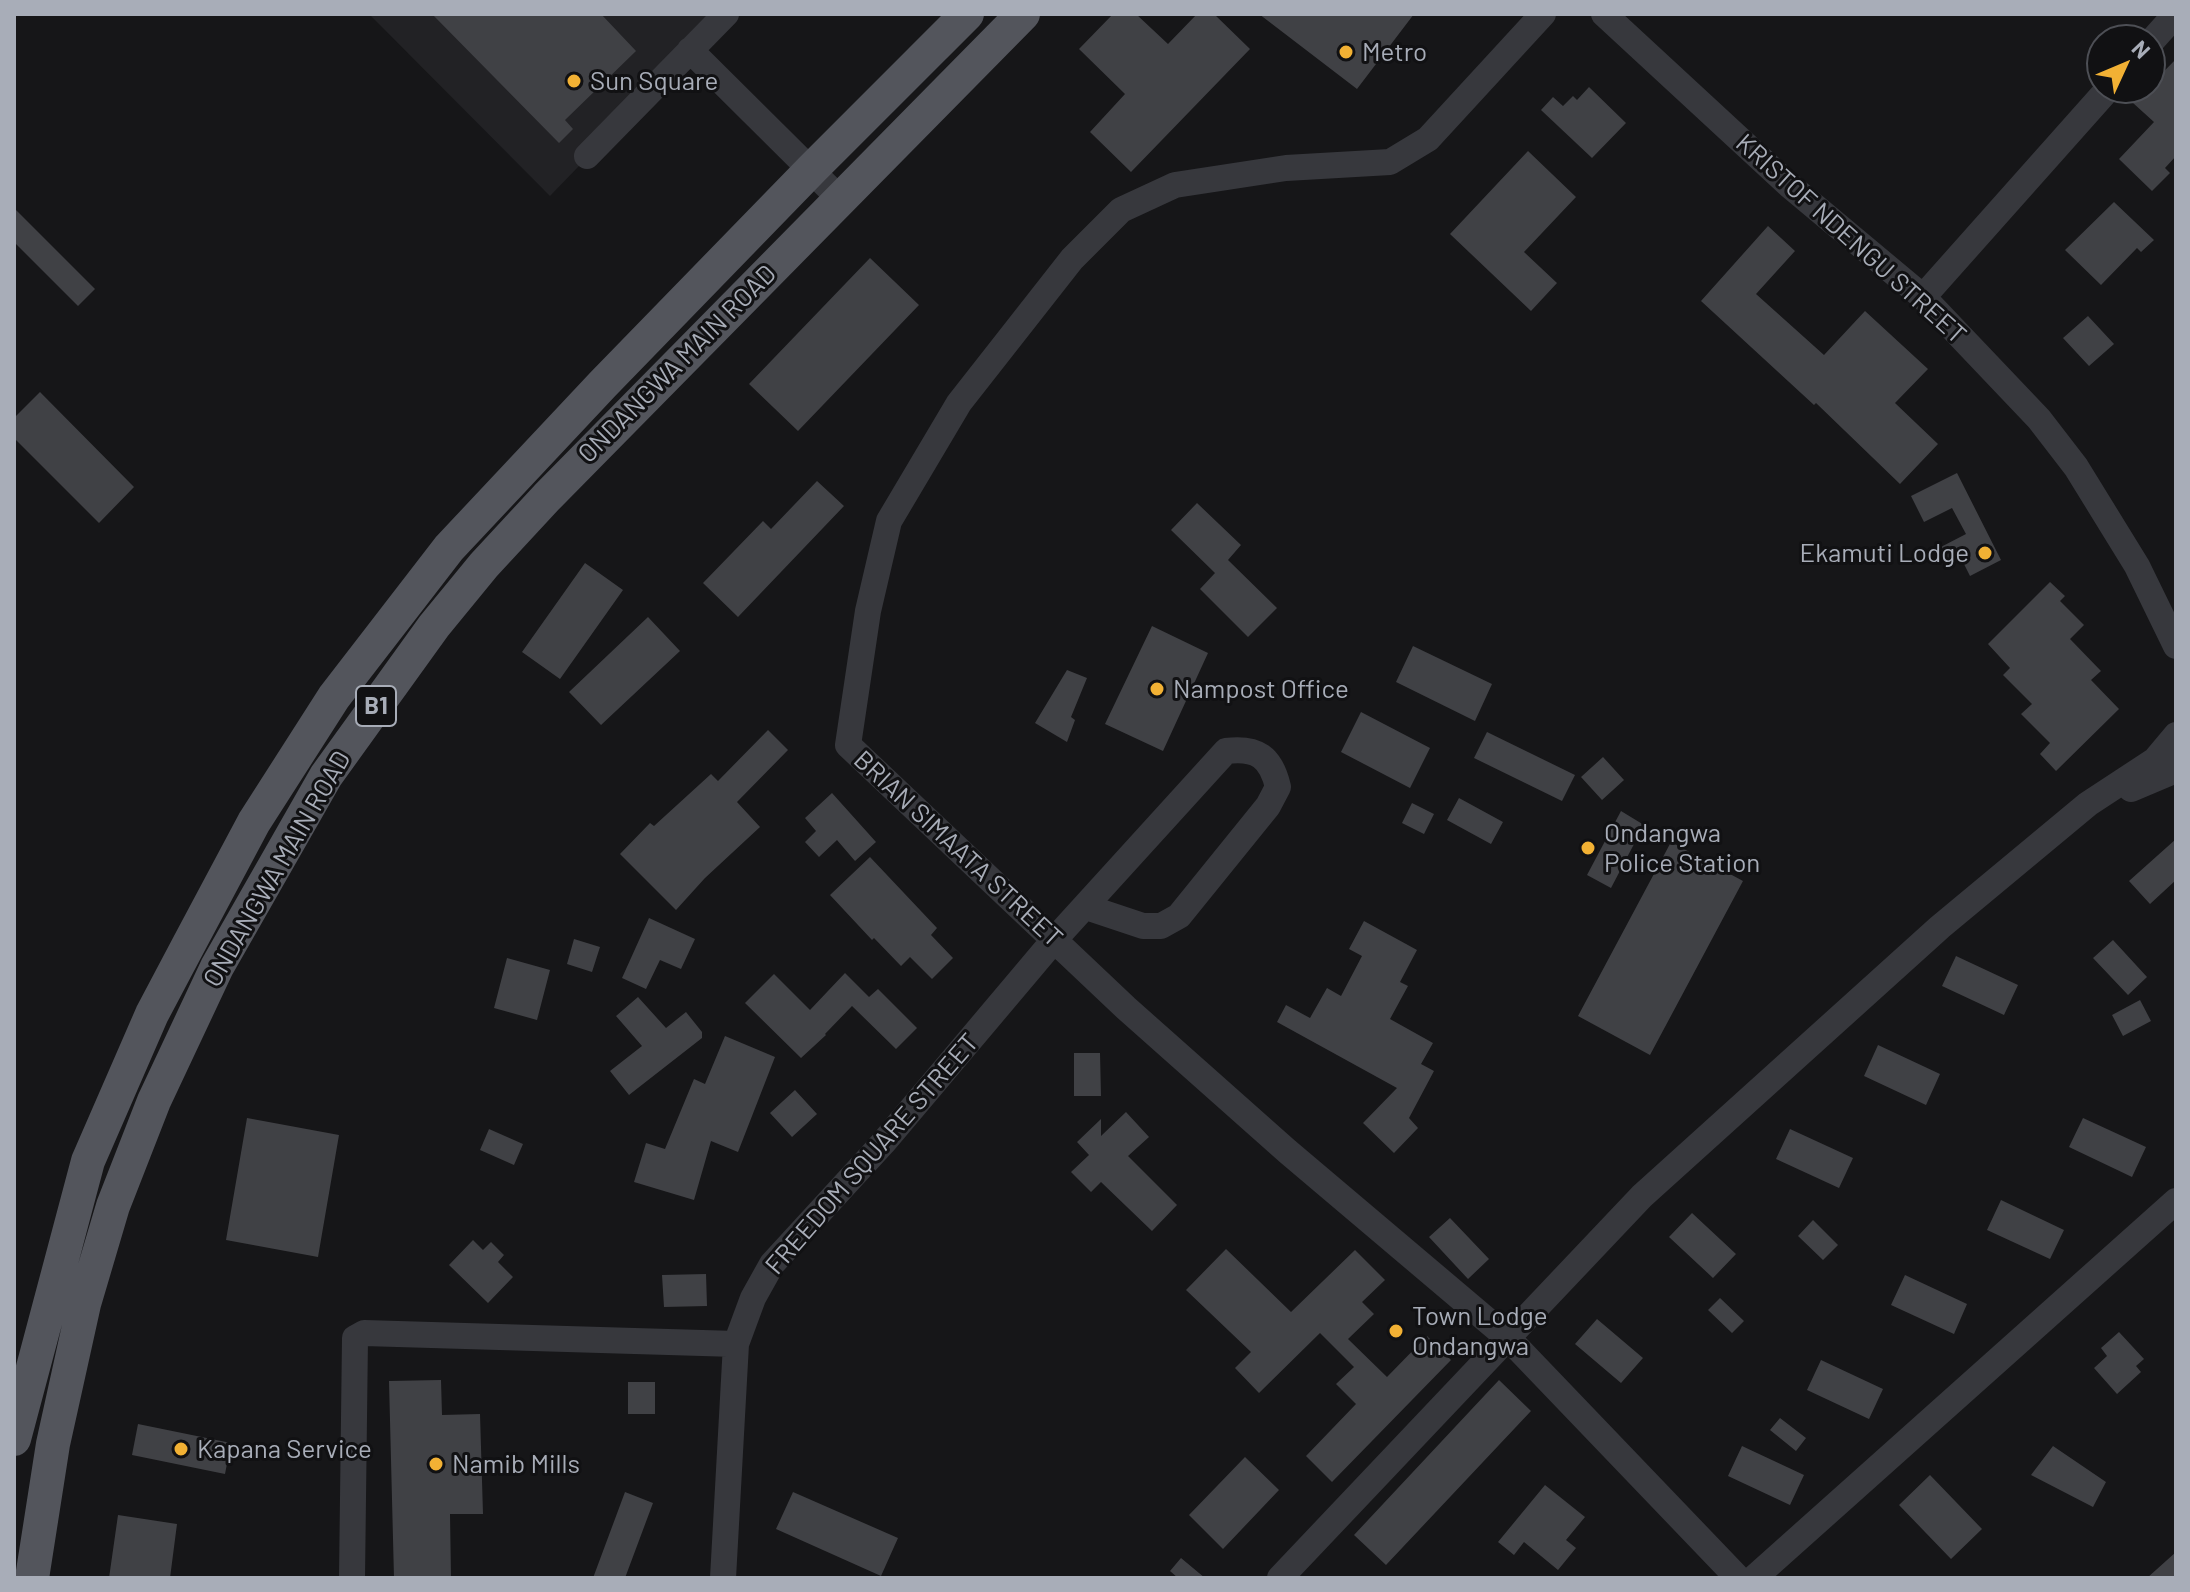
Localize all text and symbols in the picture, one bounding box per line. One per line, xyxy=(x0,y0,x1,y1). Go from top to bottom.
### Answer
north arrow xyxy=(2086,24,2166,104)
text: N xyxy=(2127,34,2156,63)
place label: Metro xyxy=(1362,36,1427,68)
marker: Metro xyxy=(1337,43,1355,61)
place label: Sun Square xyxy=(590,65,718,97)
marker: Sun Square xyxy=(565,72,583,90)
street label: KRISTOF NDENGU STREET xyxy=(1729,127,1973,351)
street label: ONDANGWA MAIN ROAD xyxy=(572,259,782,469)
place label: Ekamuti Lodge xyxy=(1800,537,1969,569)
marker: Ekamuti Lodge xyxy=(1976,544,1994,562)
place label: Nampost Office xyxy=(1173,673,1349,705)
marker: Nampost Office xyxy=(1148,680,1166,698)
road number: B1 xyxy=(356,686,396,726)
street label: BRIAN SIMAATA STREET xyxy=(847,744,1069,954)
street label: ONDANGWA MAIN ROAD xyxy=(197,746,357,992)
place label: Ondangwa Police Station xyxy=(1604,817,1760,878)
marker: Ondangwa Police Station xyxy=(1579,839,1597,857)
street label: FREEDOM SQUARE STREET xyxy=(759,1027,985,1281)
place label: Town Lodge Ondangwa xyxy=(1412,1300,1547,1362)
marker: Town Lodge Ondangwa xyxy=(1387,1322,1405,1340)
place label: Kapana Service xyxy=(197,1433,372,1465)
marker: Kapana Service xyxy=(172,1440,190,1458)
place label: Namib Mills xyxy=(452,1448,580,1480)
marker: Namib Mills xyxy=(427,1455,445,1473)

